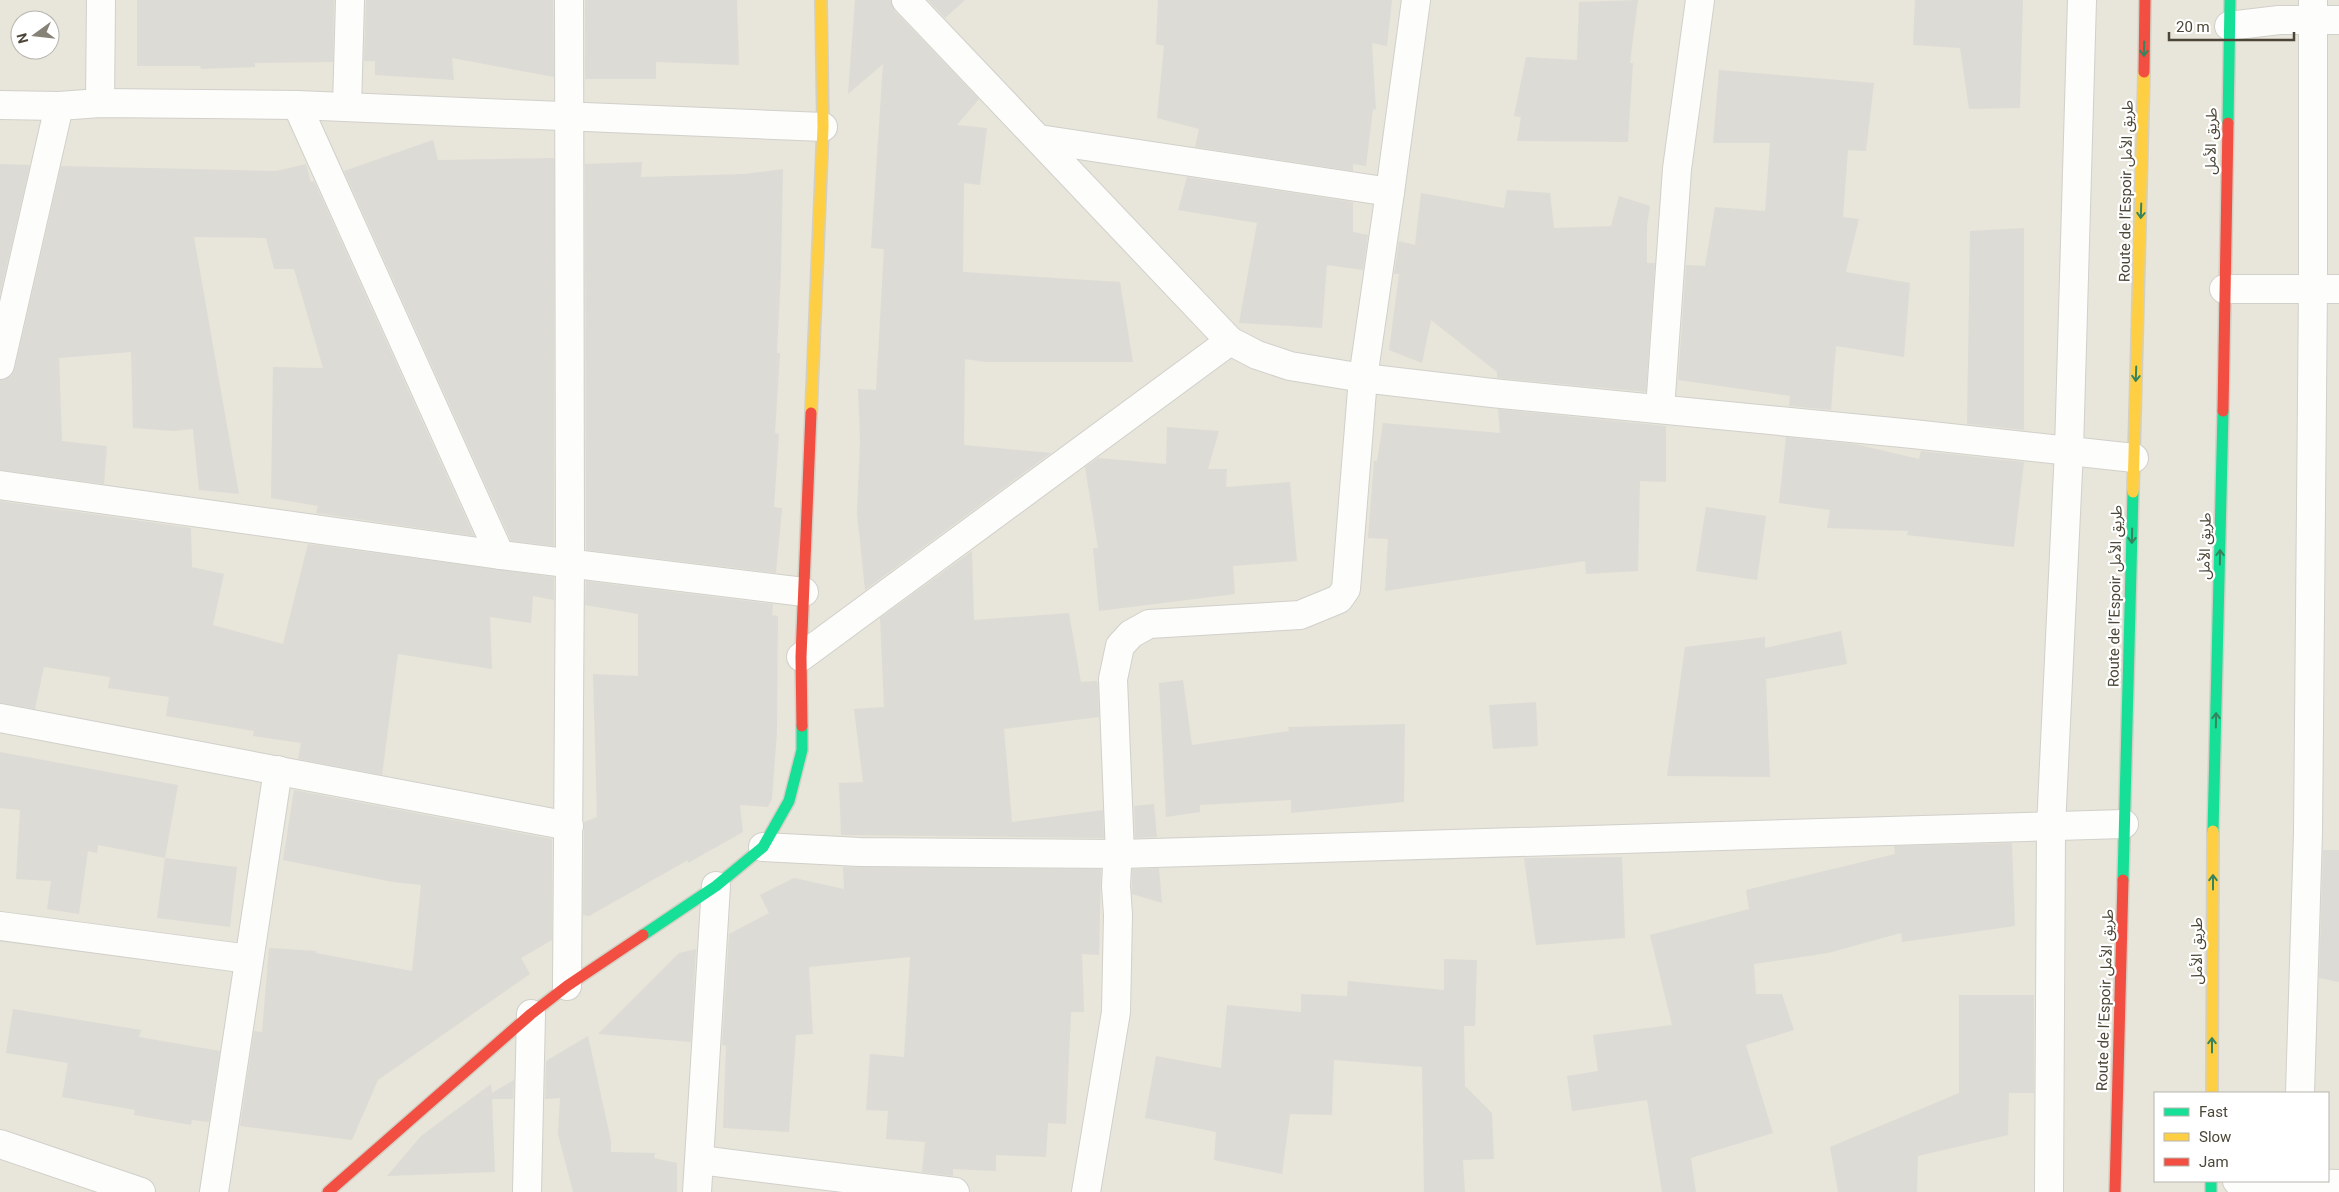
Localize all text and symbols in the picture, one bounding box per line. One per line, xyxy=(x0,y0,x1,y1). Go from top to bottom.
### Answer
north arrow xyxy=(10,10,60,60)
scale bar xyxy=(2169,10,2294,42)
text: 20 m xyxy=(2176,18,2210,36)
text: N xyxy=(13,32,31,45)
one-way arrow xyxy=(2139,40,2149,56)
street label: Route de l’Espoir طريق الأمل xyxy=(2115,100,2138,282)
street label: طريق الأمل xyxy=(2201,107,2222,175)
one-way arrow xyxy=(2136,202,2146,219)
one-way arrow xyxy=(2131,365,2141,381)
street label: Route de l’Espoir طريق الأمل xyxy=(2104,505,2127,687)
street label: طريق الأمل xyxy=(2195,512,2216,580)
one-way arrow xyxy=(2127,528,2137,544)
one-way arrow xyxy=(2215,549,2225,566)
one-way arrow xyxy=(2211,712,2221,728)
one-way arrow xyxy=(2208,874,2218,890)
street label: Route de l’Espoir طريق الأمل xyxy=(2093,909,2118,1091)
street label: طريق الأمل xyxy=(2188,917,2207,985)
one-way arrow xyxy=(2207,1037,2217,1053)
legend xyxy=(2154,1092,2329,1182)
text: Fast xyxy=(2199,1103,2228,1121)
text: Slow xyxy=(2199,1128,2231,1146)
text: Jam xyxy=(2199,1153,2229,1171)

